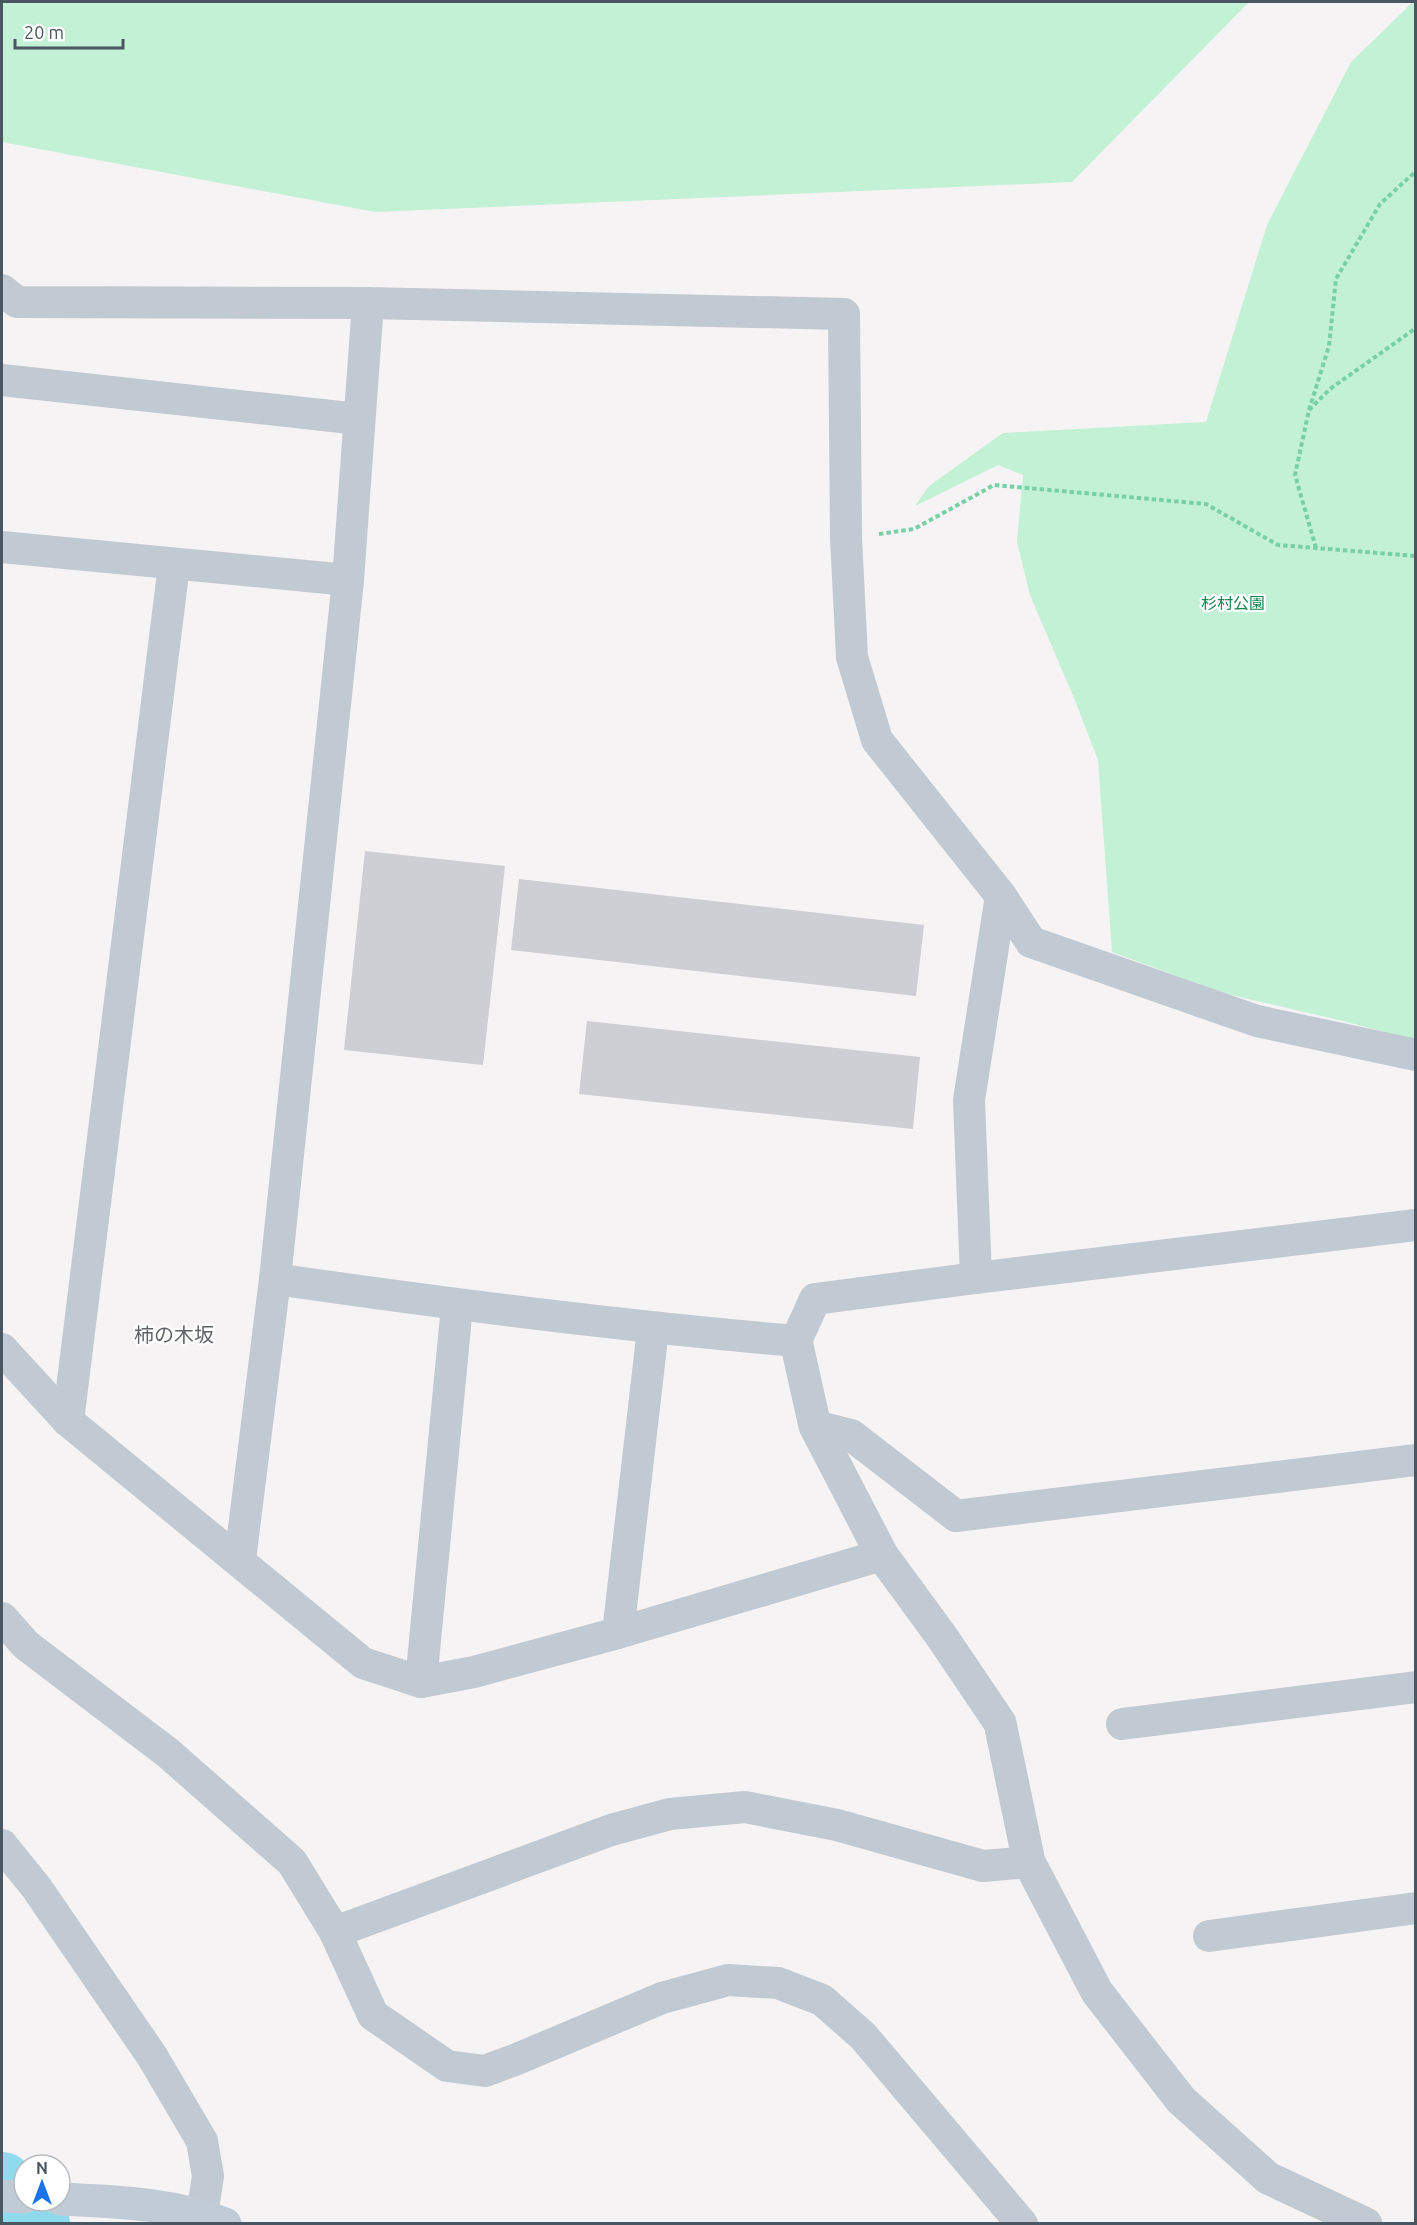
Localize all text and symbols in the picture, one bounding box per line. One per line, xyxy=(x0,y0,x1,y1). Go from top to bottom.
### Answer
scale bar xyxy=(15,12,123,50)
text: 20 m xyxy=(24,22,64,42)
park label: 杉村公園 xyxy=(1201,594,1265,612)
district label: 柿の木坂 xyxy=(134,1323,214,1346)
north arrow xyxy=(12,2153,72,2213)
text: N xyxy=(36,2159,48,2177)

